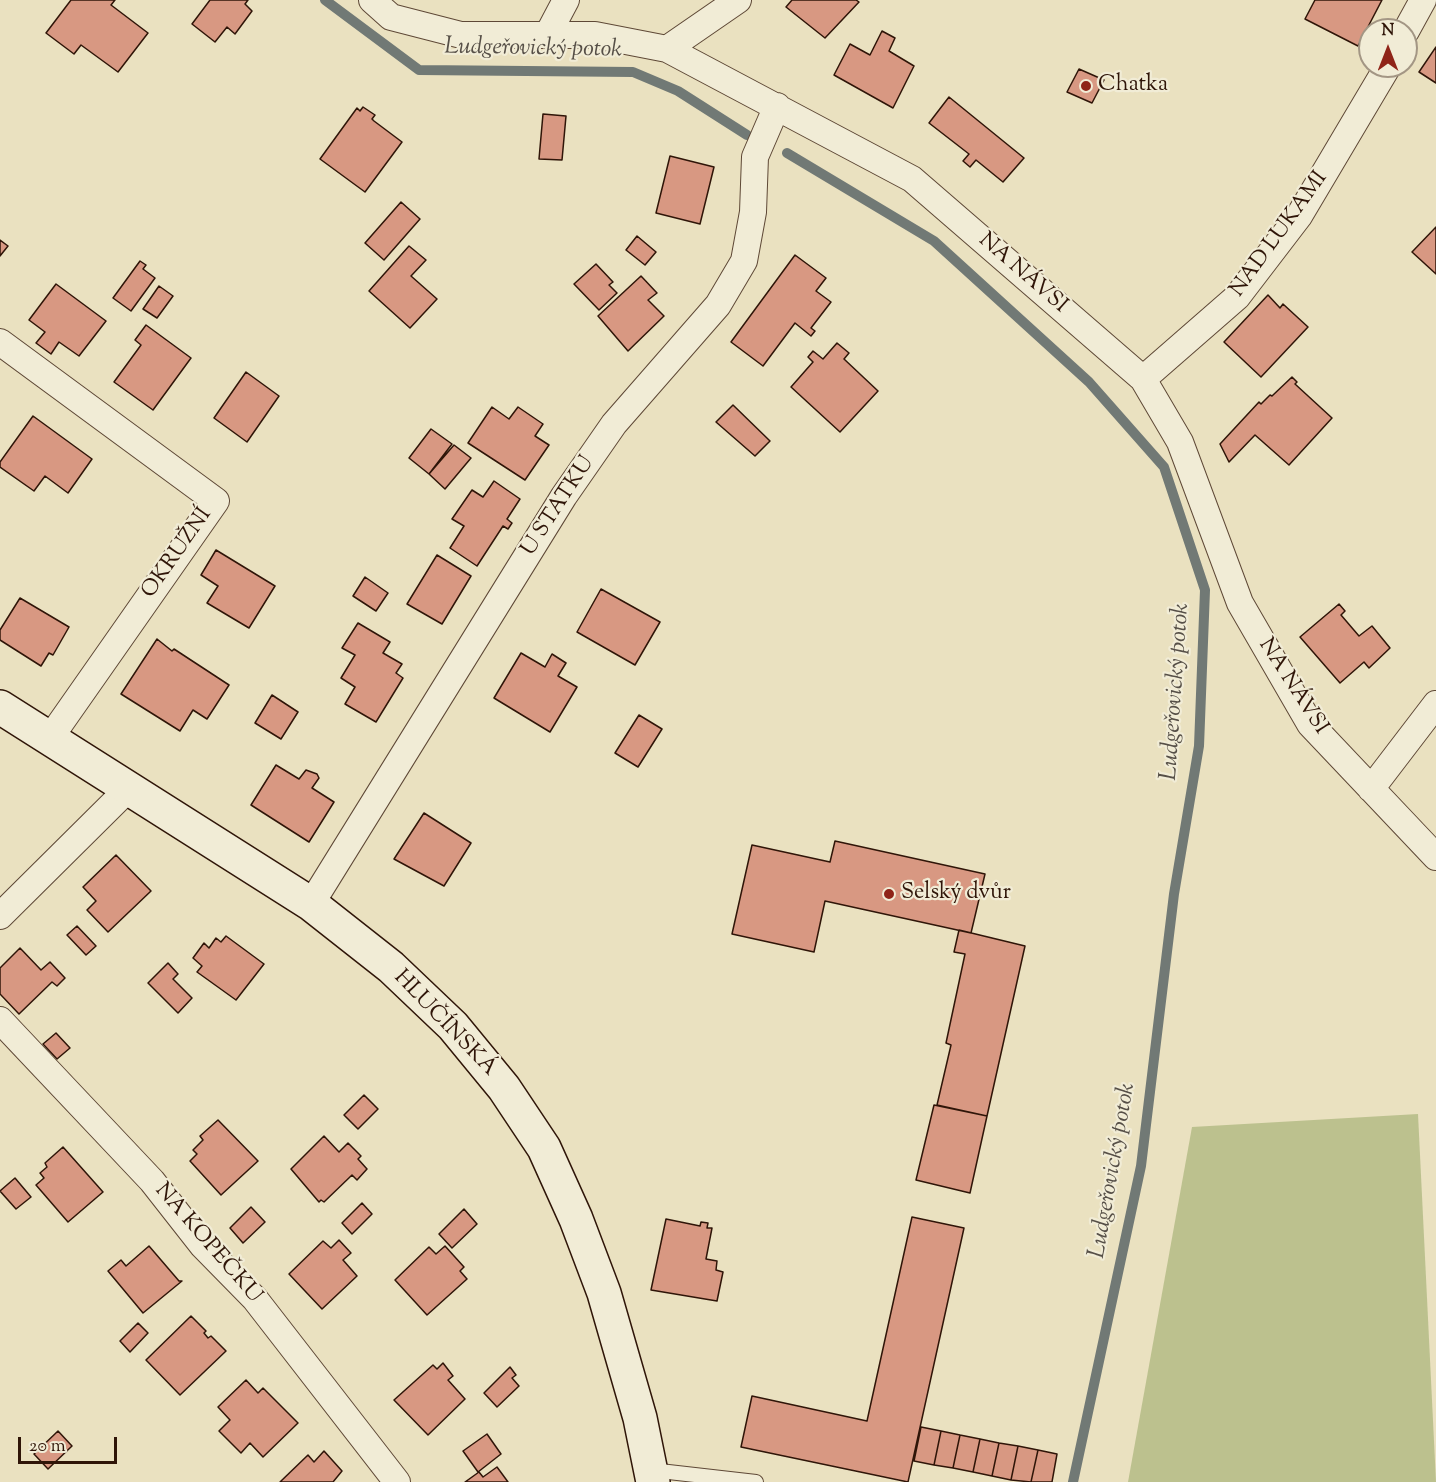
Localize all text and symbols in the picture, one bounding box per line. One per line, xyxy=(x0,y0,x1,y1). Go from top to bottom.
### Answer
north arrow xyxy=(1358,18,1418,78)
text: N xyxy=(1382,20,1394,43)
water label: Ludgeřovický potok xyxy=(444,34,622,66)
place label: Chatka xyxy=(1098,73,1168,99)
marker: Chatka xyxy=(1079,79,1093,93)
street label: NAD LUKAMI xyxy=(1226,167,1334,303)
street label: NA NÁVSI xyxy=(972,228,1072,320)
street label: U STATKU xyxy=(517,452,601,562)
street label: OKRUŽNÍ xyxy=(137,504,219,604)
water label: Ludgeřovický potok xyxy=(1156,602,1198,782)
street label: NA NÁVSI xyxy=(1251,634,1333,740)
place label: Selský dvůr xyxy=(901,881,1011,907)
marker: Selský dvůr xyxy=(882,887,896,901)
street label: HLUČÍNSKÁ xyxy=(387,965,501,1083)
water label: Ludgeřovický potok xyxy=(1084,1081,1144,1261)
street label: NA KOPEČKU xyxy=(148,1179,266,1309)
scale bar xyxy=(21,1425,120,1463)
text: 20 m xyxy=(29,1434,66,1460)

